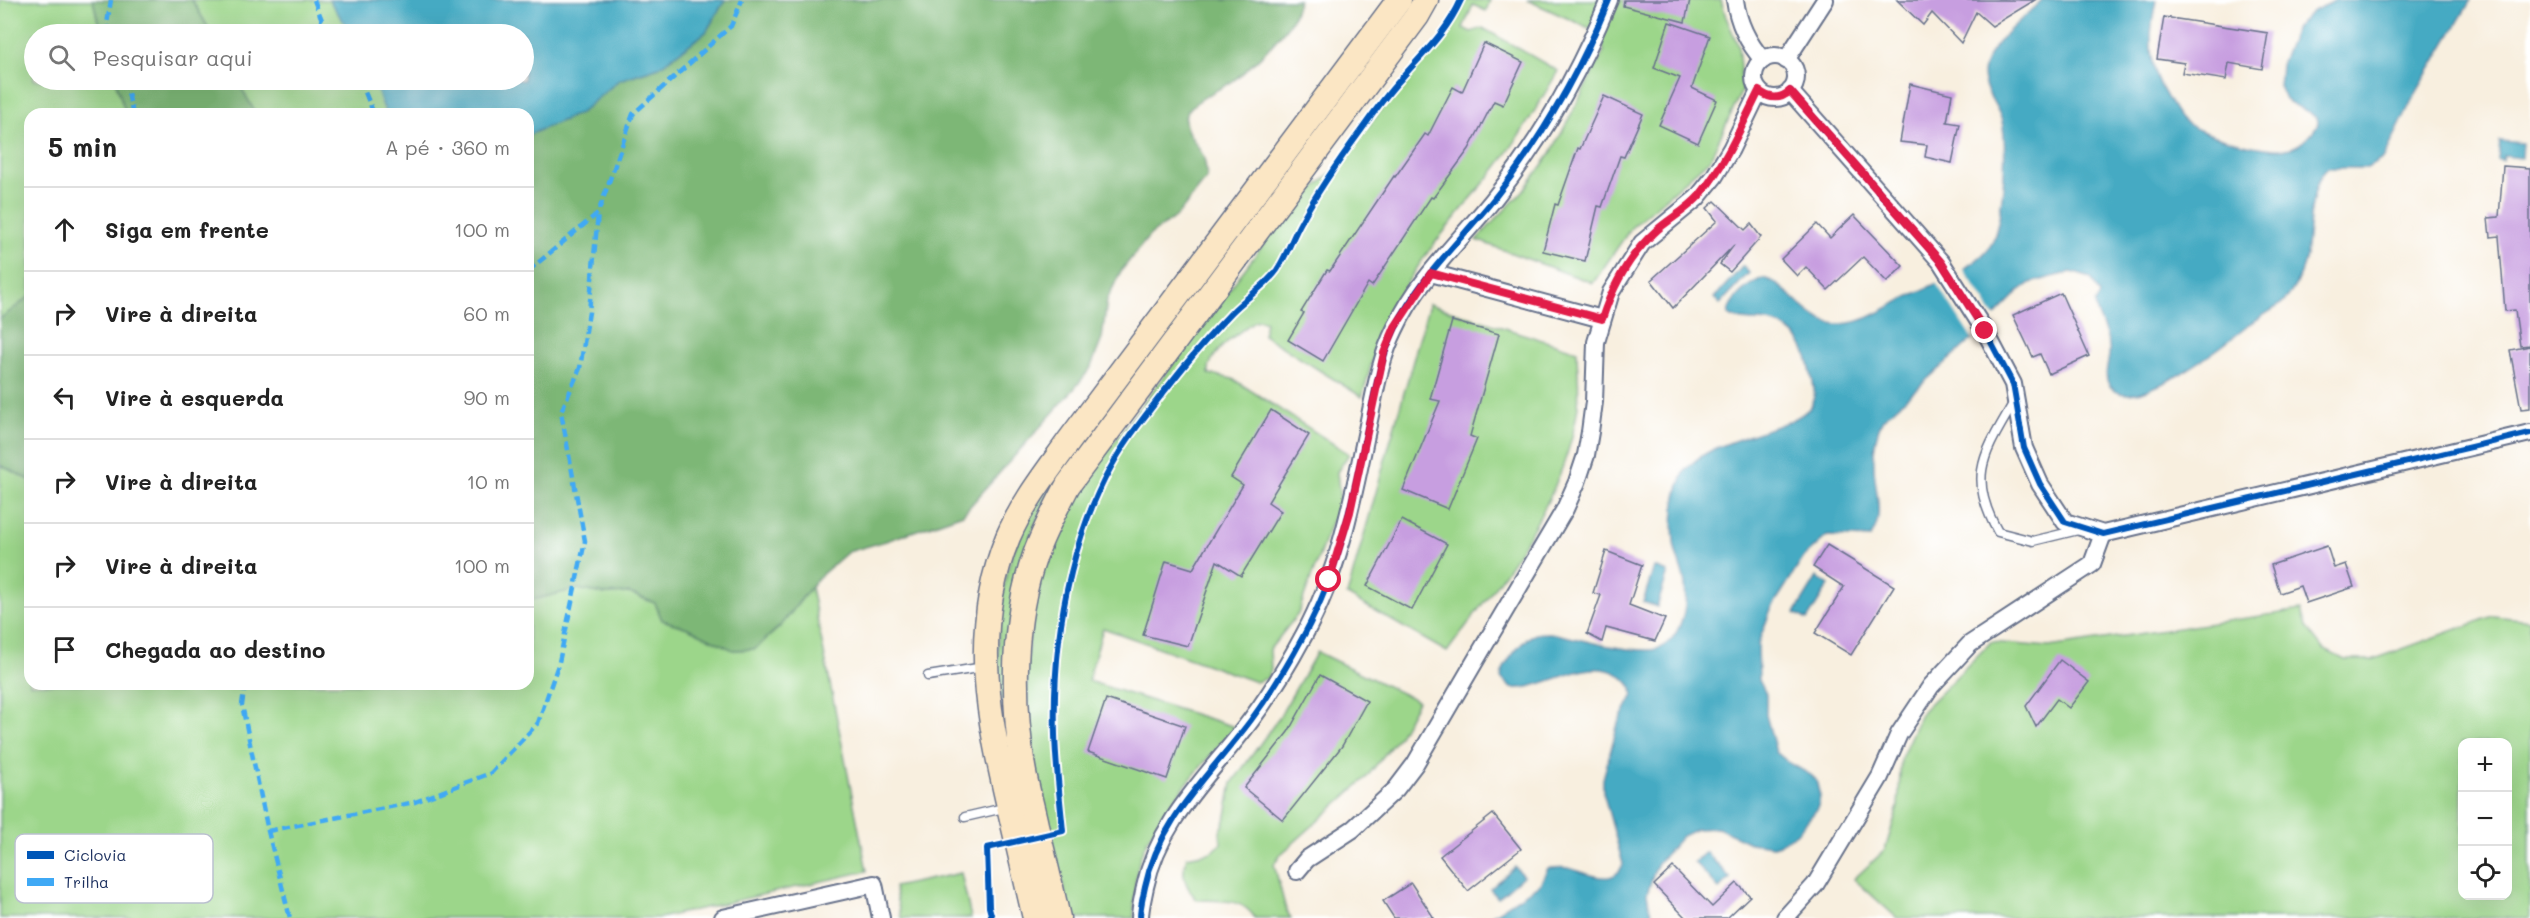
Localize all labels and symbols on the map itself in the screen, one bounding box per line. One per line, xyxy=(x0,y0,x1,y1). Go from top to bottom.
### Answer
route end xyxy=(1971,317,1997,343)
route start xyxy=(1315,566,1341,592)
legend xyxy=(15,834,213,903)
text: Ciclovia xyxy=(64,844,127,865)
text: Trilha xyxy=(64,871,109,892)

